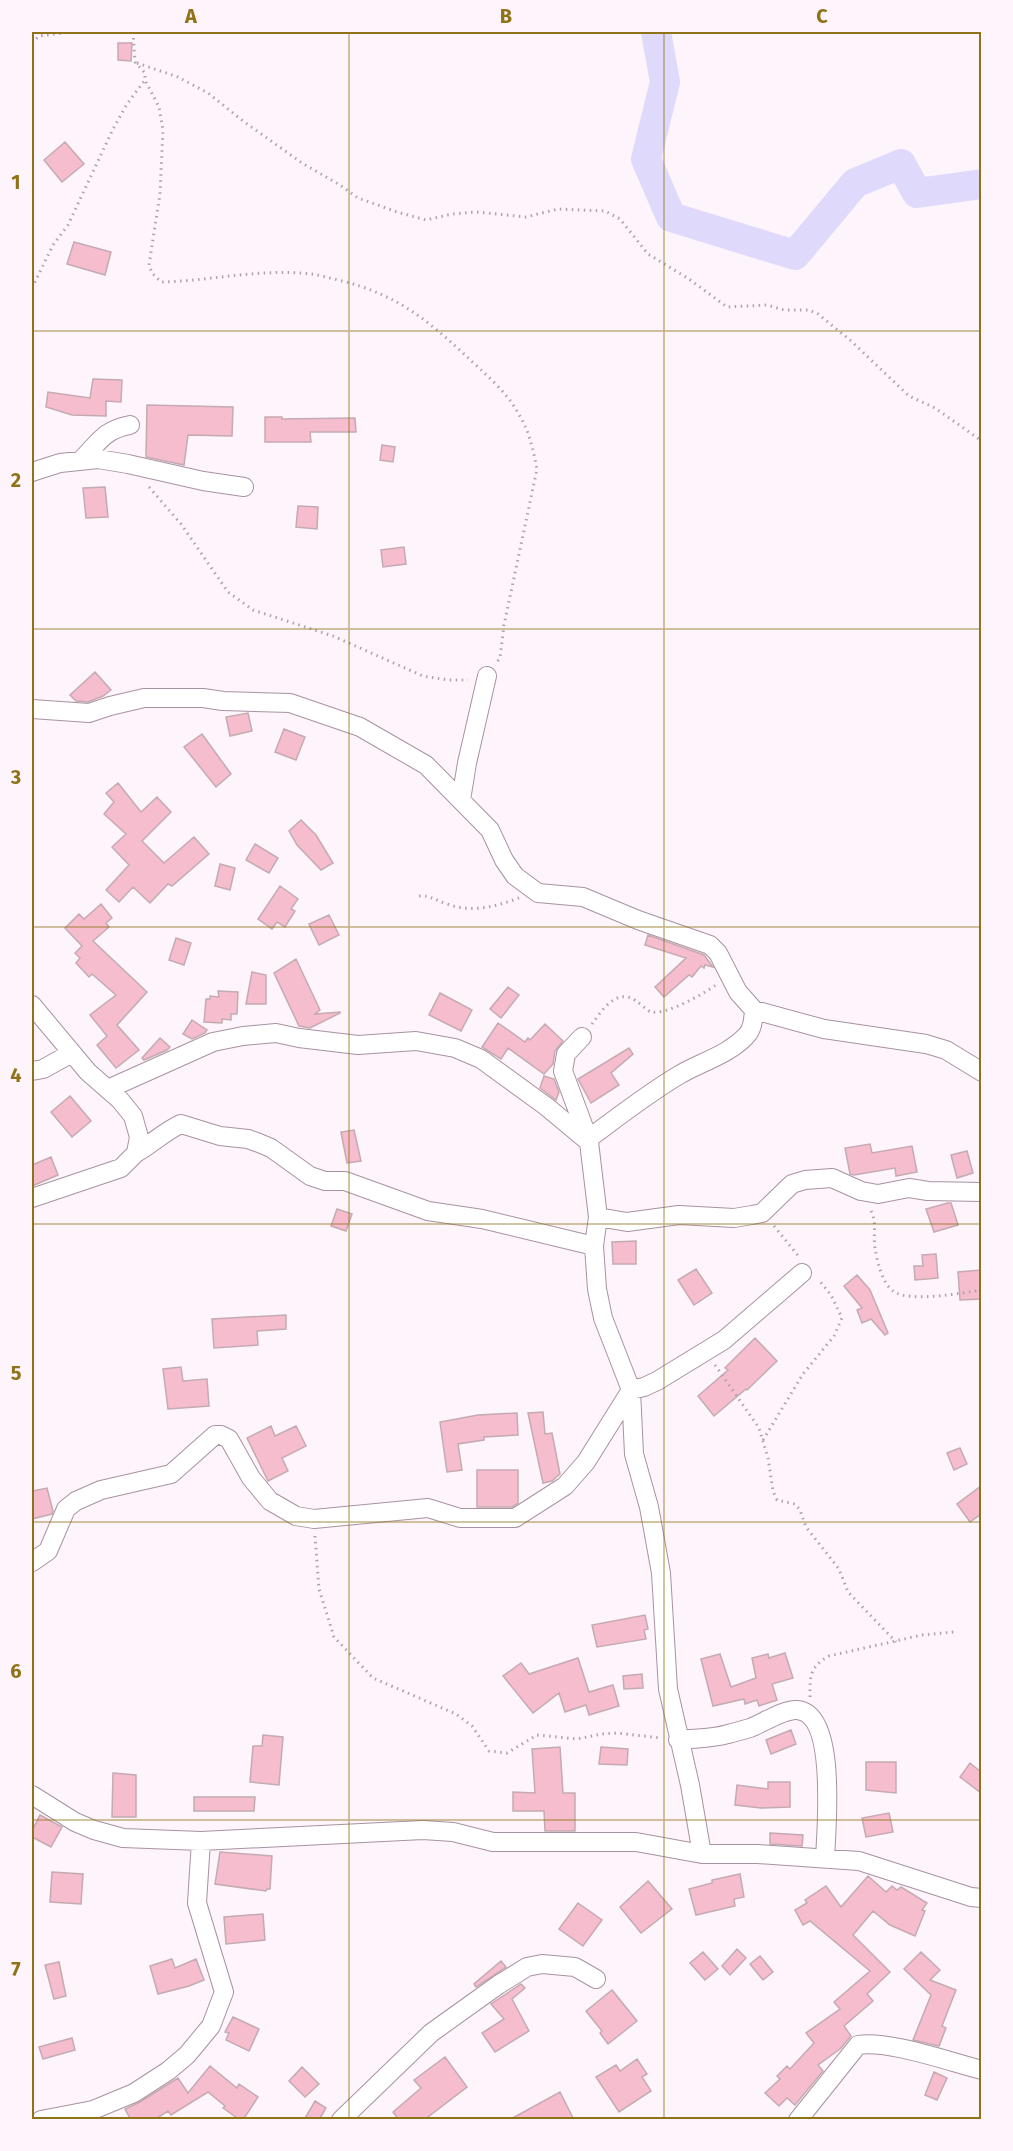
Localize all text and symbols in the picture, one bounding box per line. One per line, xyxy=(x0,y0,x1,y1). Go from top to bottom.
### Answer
text: A xyxy=(184,4,198,28)
text: B xyxy=(500,4,512,28)
text: C xyxy=(816,4,828,28)
text: 1 xyxy=(11,170,21,194)
text: 2 xyxy=(11,468,21,492)
text: 3 xyxy=(10,765,21,789)
text: 4 xyxy=(10,1063,22,1087)
text: 5 xyxy=(11,1361,22,1385)
text: 6 xyxy=(10,1659,22,1683)
text: 7 xyxy=(11,1957,21,1981)

